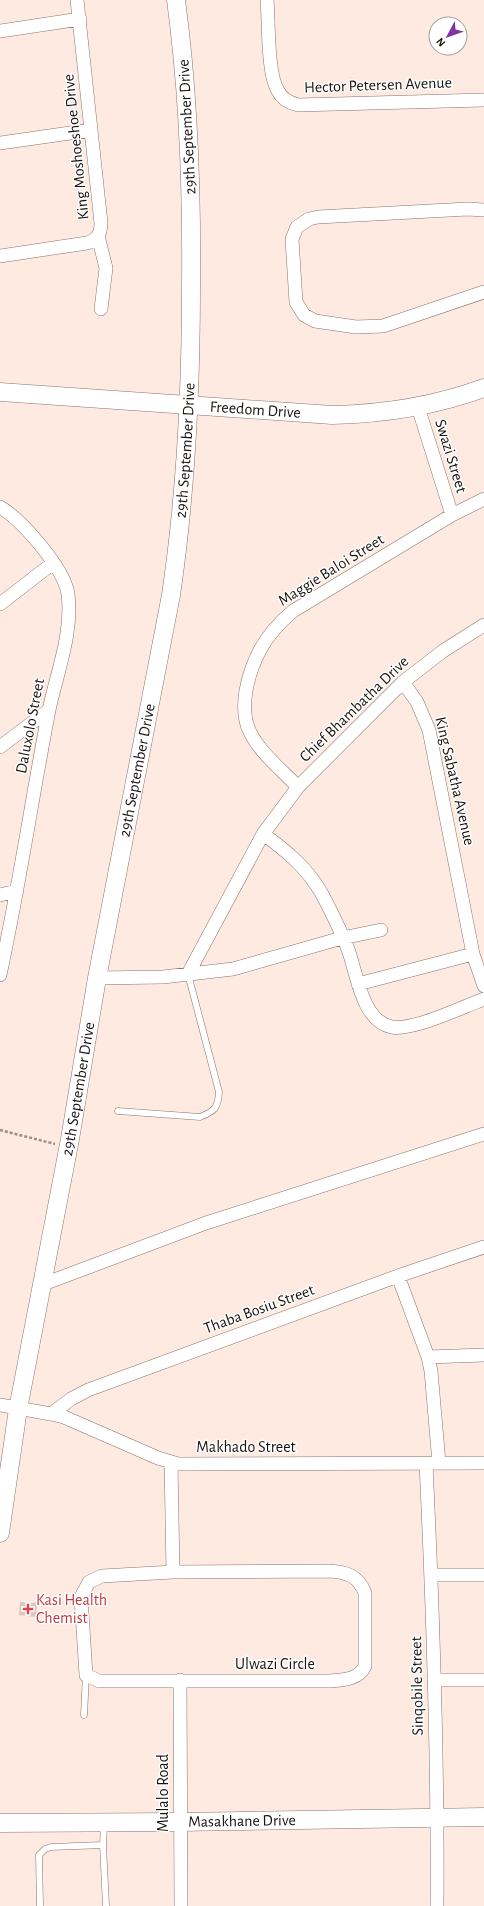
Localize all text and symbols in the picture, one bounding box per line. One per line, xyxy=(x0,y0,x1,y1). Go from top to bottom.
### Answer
north arrow xyxy=(428,16,468,56)
text: N xyxy=(434,36,447,49)
street label: 29th September Drive xyxy=(175,59,199,195)
street label: King Moshoeshoe Drive xyxy=(60,73,92,221)
street label: Hector Petersen Avenue xyxy=(304,74,452,96)
street label: 29th September Drive xyxy=(173,382,197,519)
street label: Freedom Drive xyxy=(209,399,301,421)
street label: Swazi Street xyxy=(432,417,470,495)
street label: Maggie Baloi Street xyxy=(275,531,387,609)
street label: Chief Bhambatha Drive xyxy=(296,653,412,765)
street label: Daluxolo Street xyxy=(13,677,47,775)
street label: 29th September Drive xyxy=(116,702,158,838)
street label: King Sabatha Avenue xyxy=(432,715,478,847)
street label: 29th September Drive xyxy=(59,1021,97,1157)
street label: Thaba Bosiu Street xyxy=(202,1282,316,1336)
street label: Makhado Street xyxy=(196,1439,296,1455)
place label: Kasi Health Chemist xyxy=(36,1592,107,1626)
marker: Kasi Health Chemist xyxy=(23,1604,33,1614)
street label: Sinqobile Street xyxy=(408,1636,426,1736)
street label: Ulwazi Circle xyxy=(235,1656,315,1672)
street label: Mulalo Road xyxy=(155,1754,171,1832)
street label: Masakhane Drive xyxy=(188,1812,296,1830)

